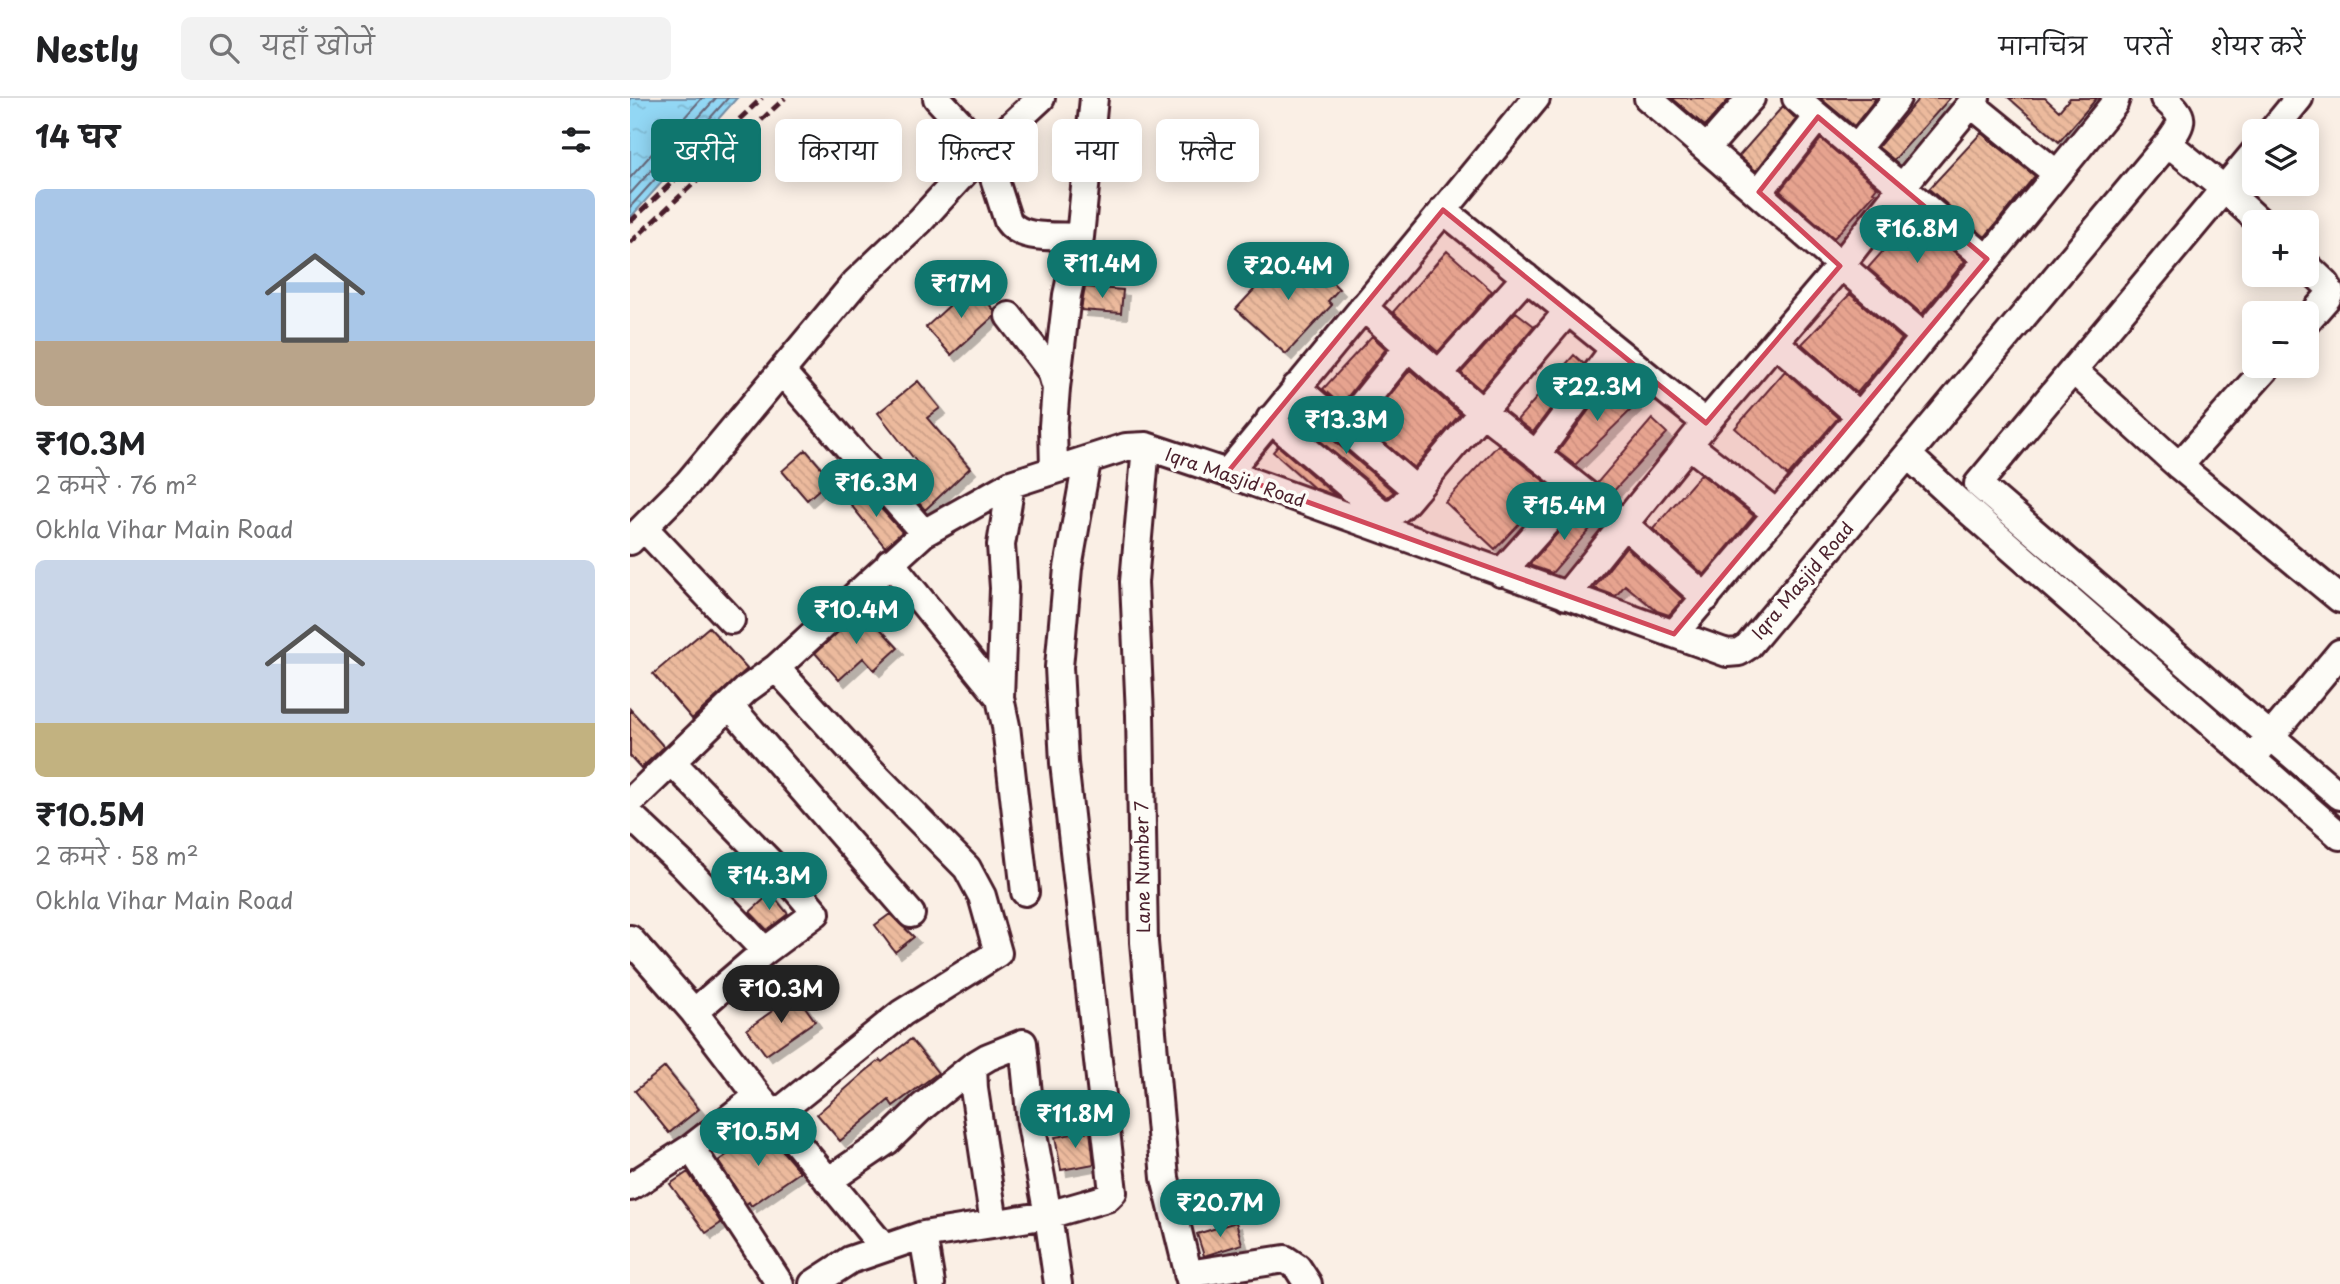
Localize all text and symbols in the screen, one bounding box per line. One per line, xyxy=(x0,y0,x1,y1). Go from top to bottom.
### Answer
search box xyxy=(181,17,671,80)
text: Nestly xyxy=(35,23,139,73)
text: यहाँ खोजें xyxy=(261,25,375,64)
text: मानचित्र xyxy=(1999,27,2087,63)
text: परतें xyxy=(2125,27,2172,63)
text: शेयर करें xyxy=(2210,27,2305,63)
icon: search xyxy=(205,29,243,67)
text: 14 घर xyxy=(35,113,120,158)
chip: खरीदें xyxy=(651,119,761,182)
chip: किराया xyxy=(775,119,902,182)
chip: फ़िल्टर xyxy=(916,119,1038,182)
chip: नया xyxy=(1052,119,1142,182)
chip: फ़्लैट xyxy=(1156,119,1259,182)
map controls xyxy=(2242,119,2319,378)
button: layers xyxy=(2242,119,2319,196)
icon: filters xyxy=(557,121,595,159)
pin: ₹16.8M xyxy=(1860,206,1974,265)
text: ₹16.8M xyxy=(1876,210,1958,245)
button: + xyxy=(2242,210,2319,287)
icon: home xyxy=(252,235,378,361)
pin: ₹11.4M xyxy=(1045,240,1159,300)
pin: ₹20.4M xyxy=(1231,242,1345,302)
text: ₹11.4M xyxy=(1063,245,1141,280)
text: ₹20.4M xyxy=(1243,247,1333,282)
pin: ₹17M xyxy=(920,260,1002,320)
text: ₹17M xyxy=(931,265,991,300)
button: − xyxy=(2242,301,2319,378)
pin: ₹22.3M xyxy=(1540,364,1654,423)
text: ₹22.3M xyxy=(1552,368,1642,403)
pin: ₹13.3M xyxy=(1289,396,1403,456)
text: ₹13.3M xyxy=(1304,401,1388,436)
text: ₹10.3M xyxy=(35,420,146,465)
street label: Iqra Masjid Road xyxy=(1162,440,1309,513)
pin: ₹16.3M xyxy=(819,460,933,519)
text: ₹16.3M xyxy=(834,464,918,499)
text: 2 कमरे · 76 m² xyxy=(35,467,198,502)
pin: ₹15.4M xyxy=(1507,482,1621,542)
text: ₹15.4M xyxy=(1522,487,1606,522)
text: Okhla Vihar Main Road xyxy=(35,511,293,546)
street label: Iqra Masjid Road xyxy=(1744,515,1859,645)
pin: ₹10.4M xyxy=(799,587,913,646)
text: ₹10.4M xyxy=(813,591,899,626)
icon: home xyxy=(252,606,378,732)
text: ₹10.5M xyxy=(35,791,145,836)
street label: Lane Number 7 xyxy=(1127,801,1156,933)
text: 2 कमरे · 58 m² xyxy=(35,838,199,873)
pin: ₹14.3M xyxy=(712,852,826,912)
text: ₹14.3M xyxy=(727,857,811,892)
text: Okhla Vihar Main Road xyxy=(35,882,293,917)
pin: ₹10.3M xyxy=(724,965,838,1025)
text: ₹10.3M xyxy=(739,970,823,1005)
pin: ₹11.8M xyxy=(1018,1090,1132,1150)
text: ₹11.8M xyxy=(1036,1095,1114,1130)
pin: ₹10.5M xyxy=(701,1108,815,1168)
text: ₹10.5M xyxy=(716,1113,800,1148)
pin: ₹20.7M xyxy=(1163,1180,1277,1239)
text: ₹20.7M xyxy=(1176,1184,1264,1219)

